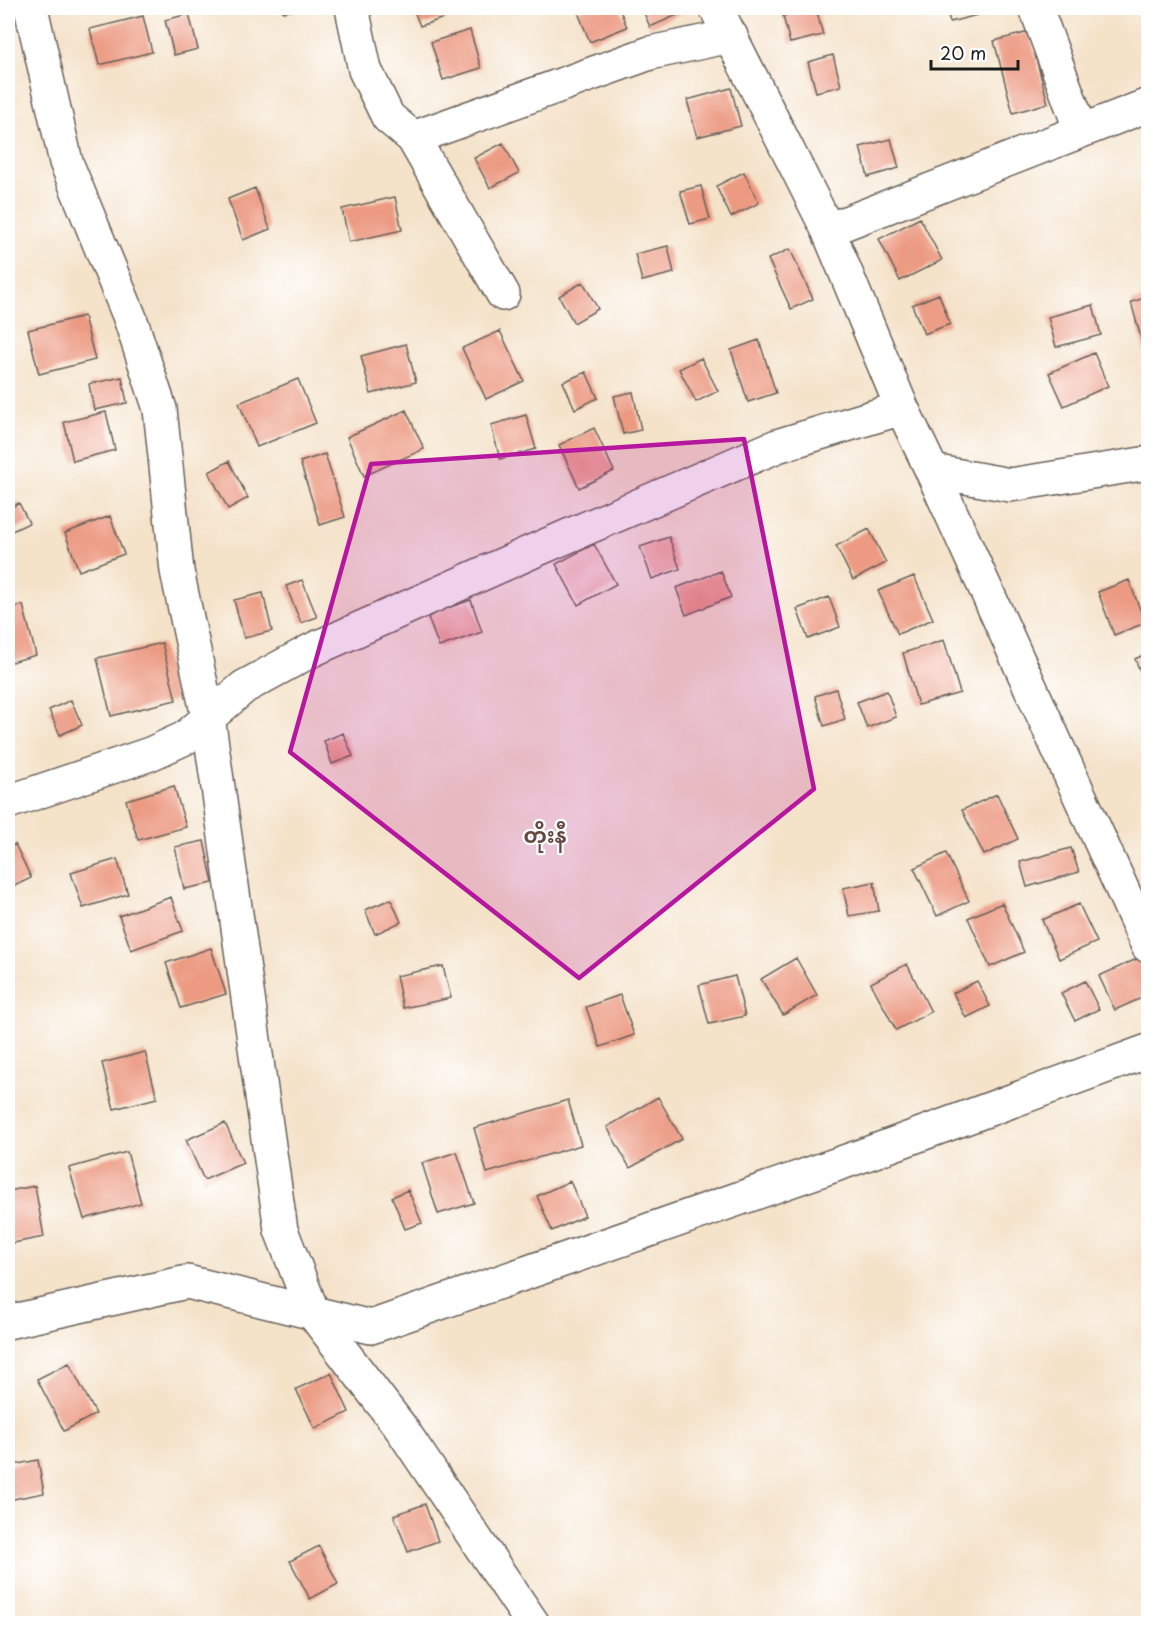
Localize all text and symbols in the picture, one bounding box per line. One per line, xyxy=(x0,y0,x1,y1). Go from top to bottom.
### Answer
scale bar xyxy=(931,33,1018,71)
text: 20 m xyxy=(940,39,986,66)
district label: တိုးနီ xyxy=(523,818,567,853)

